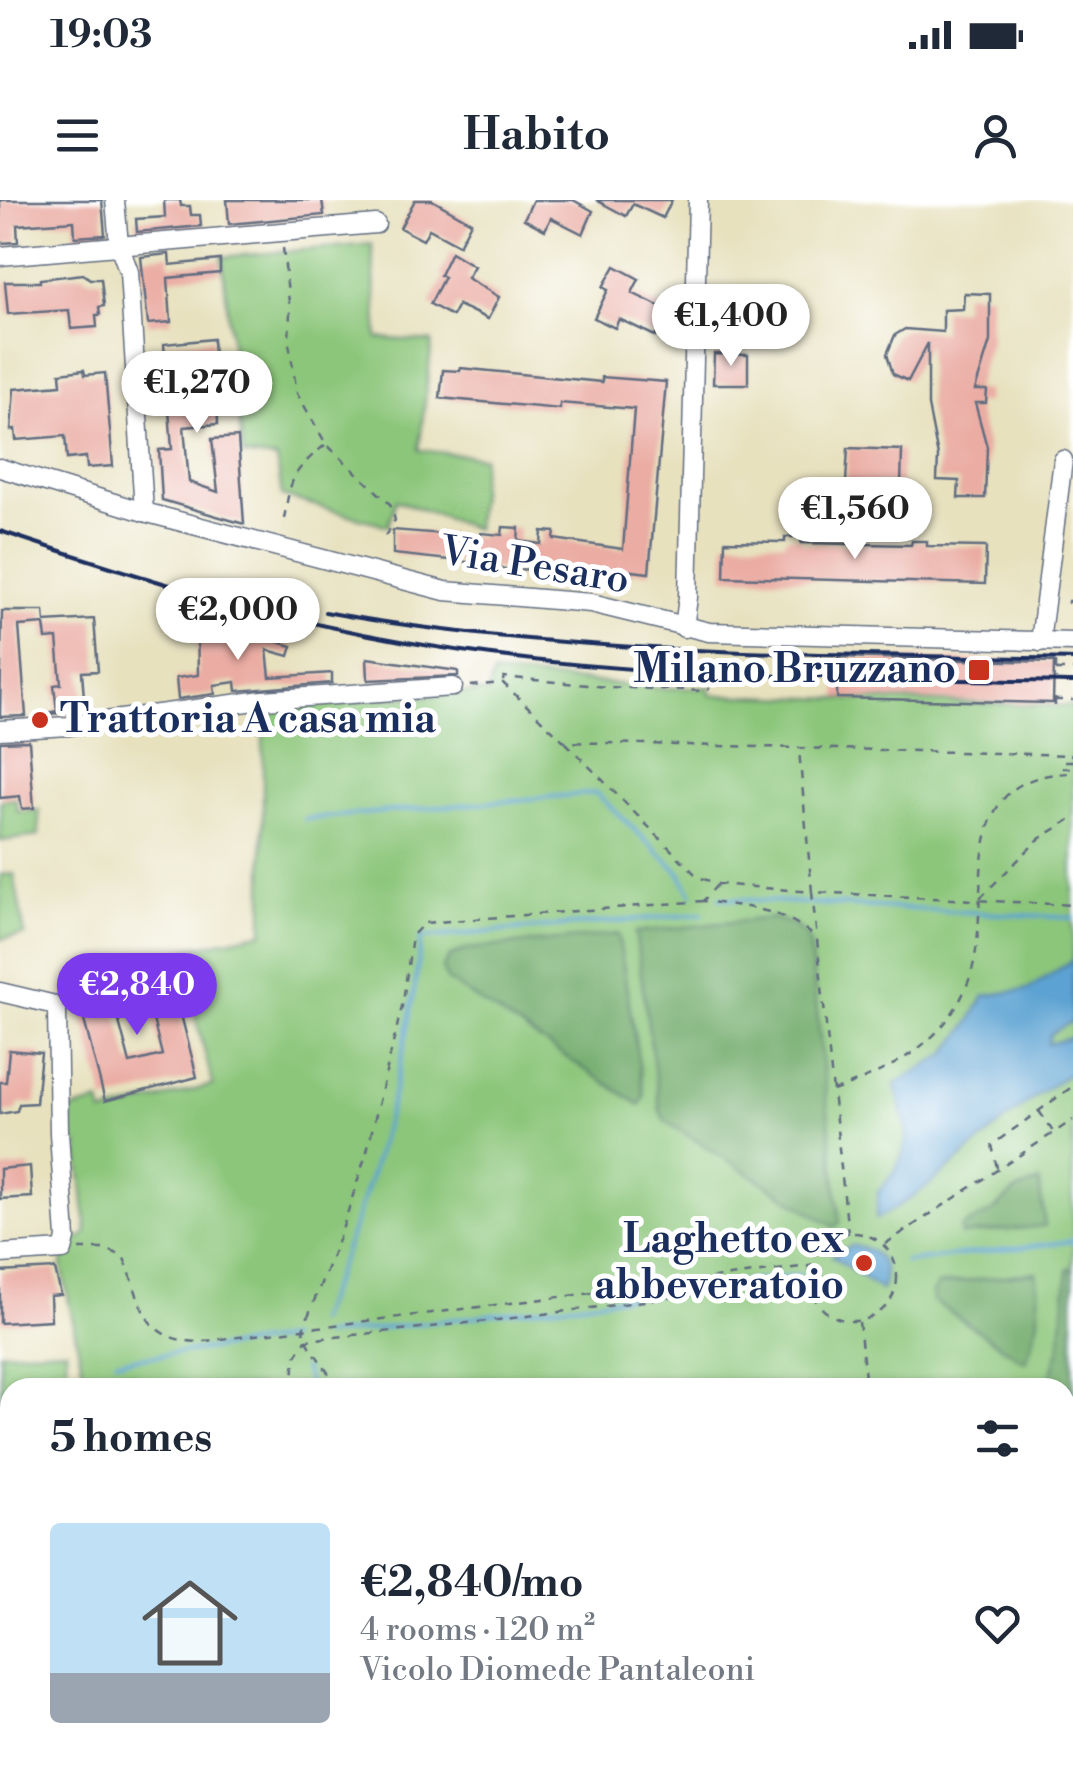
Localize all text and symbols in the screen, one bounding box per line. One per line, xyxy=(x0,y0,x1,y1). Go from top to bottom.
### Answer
text: 19:03 xyxy=(50,12,153,59)
text: Habito xyxy=(463,107,610,164)
icon: menu xyxy=(50,108,105,163)
icon: person xyxy=(968,108,1023,163)
pin: €1,400 xyxy=(650,284,812,369)
text: €1,400 xyxy=(674,296,788,336)
pin: €1,270 xyxy=(116,351,278,436)
text: €1,270 xyxy=(143,363,251,403)
pin: €1,560 xyxy=(774,477,936,562)
text: €1,560 xyxy=(800,489,910,529)
street label: Via Pesaro xyxy=(436,526,633,606)
pin: €2,000 xyxy=(157,578,319,663)
text: €2,000 xyxy=(178,590,298,630)
place label: Milano Bruzzano xyxy=(633,645,956,695)
marker: Milano Bruzzano xyxy=(966,657,992,683)
place label: Trattoria A casa mia xyxy=(60,695,436,745)
marker: Trattoria A casa mia xyxy=(29,709,51,731)
pin: €2,840 xyxy=(56,953,218,1038)
text: €2,840 xyxy=(79,965,195,1005)
place label: Laghetto ex abbeveratoio xyxy=(594,1215,844,1311)
marker: Laghetto ex abbeveratoio xyxy=(853,1252,875,1274)
icon: filters xyxy=(970,1411,1025,1466)
text: 5 homes xyxy=(50,1412,212,1465)
text: €2,840/mo xyxy=(360,1557,584,1610)
icon: home xyxy=(130,1563,250,1683)
icon: heart xyxy=(970,1596,1025,1651)
text: 4 rooms · 120 m² xyxy=(360,1610,595,1650)
text: Vicolo Diomede Pantaleoni xyxy=(360,1650,755,1690)

